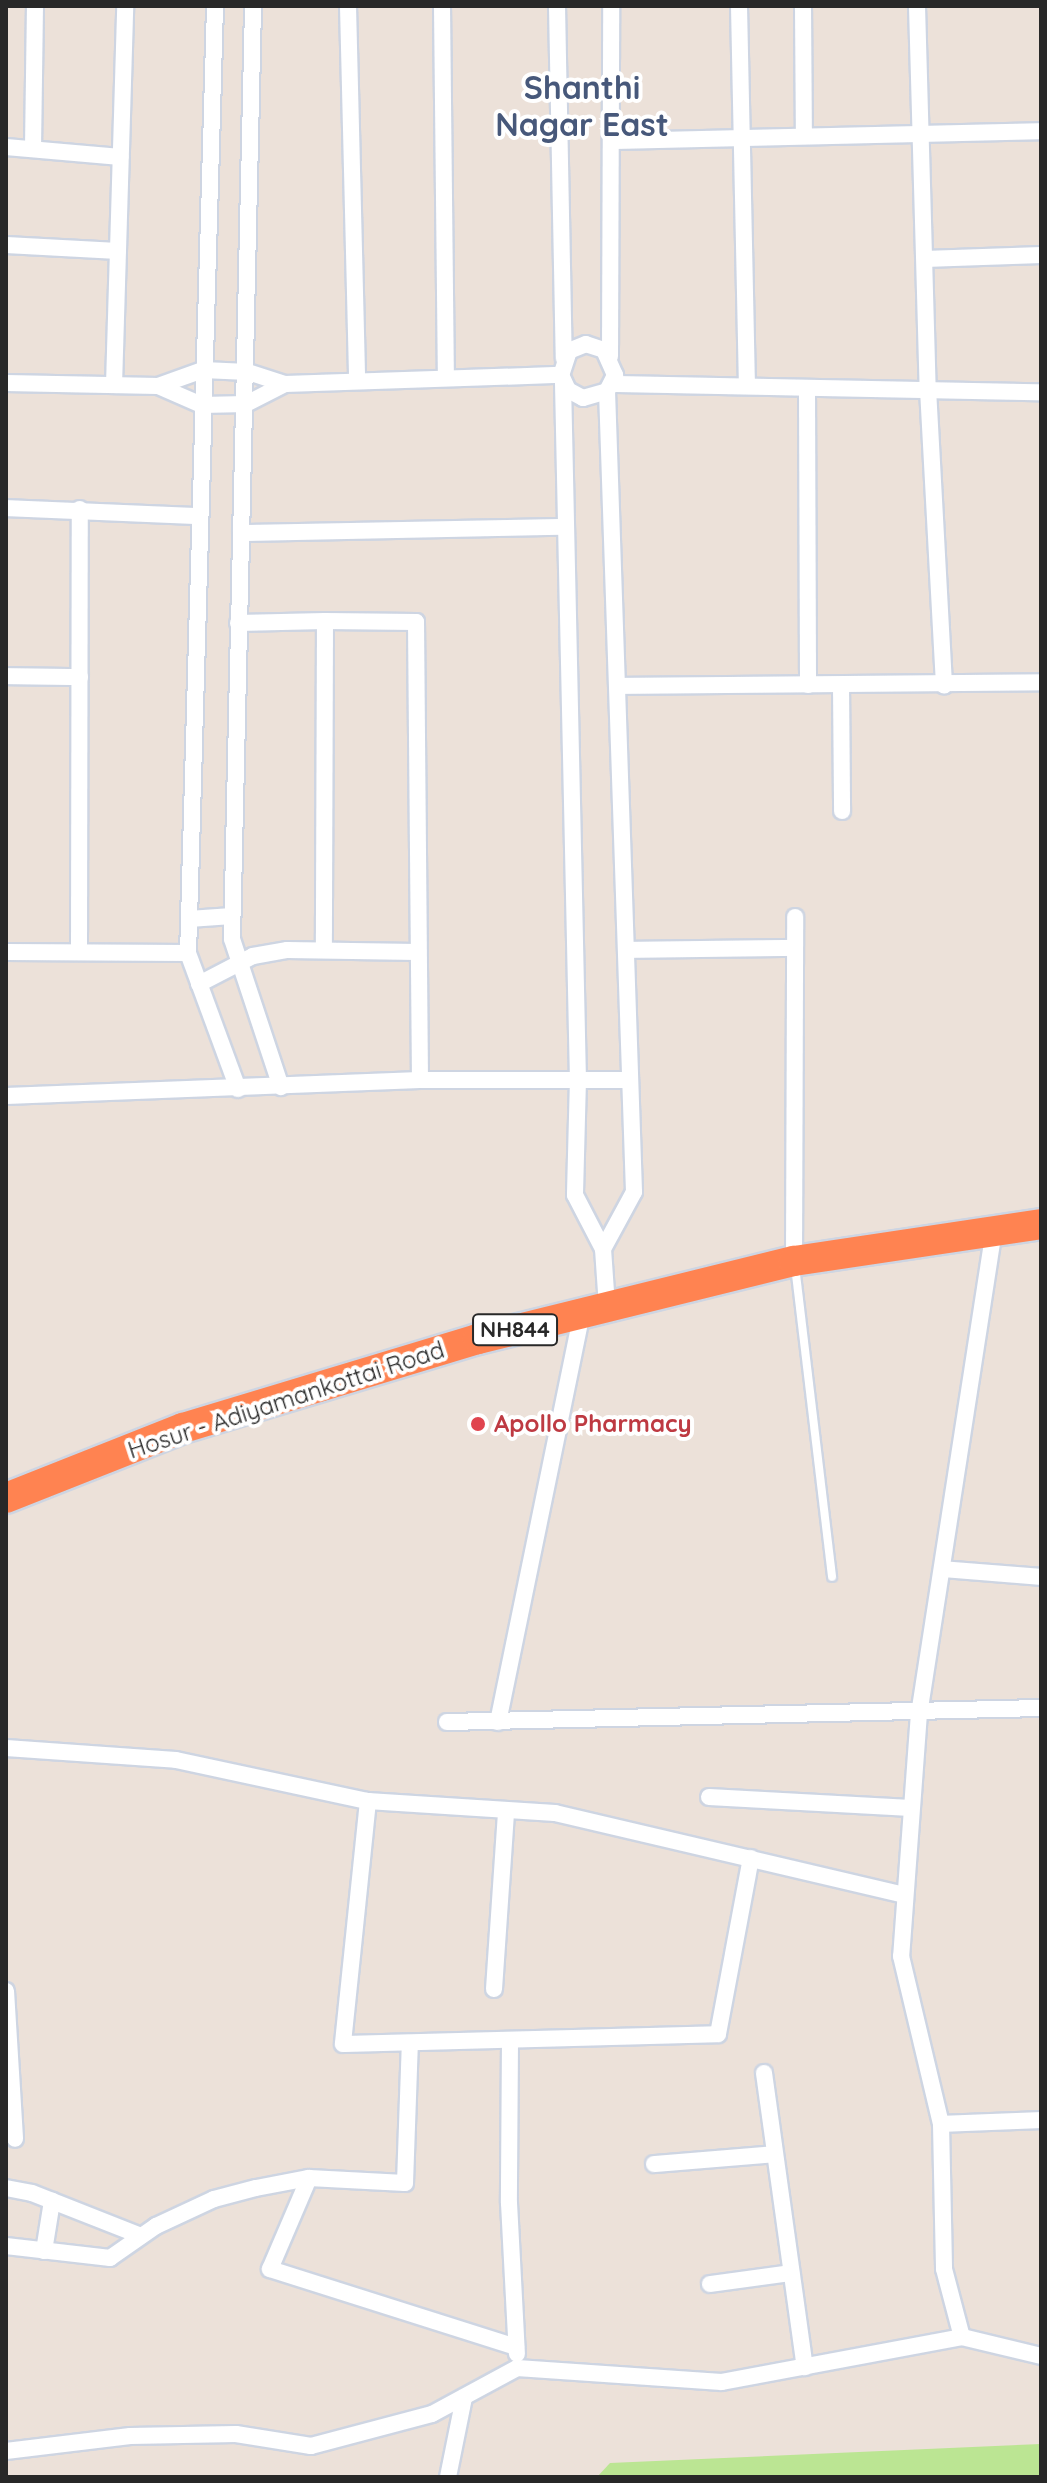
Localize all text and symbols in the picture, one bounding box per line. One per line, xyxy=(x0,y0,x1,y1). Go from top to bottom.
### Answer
district label: Shanthi Nagar East xyxy=(495,69,669,144)
road number: NH844 xyxy=(471,1312,559,1348)
street label: Hosur - Adiyamankottai Road xyxy=(124,1335,448,1465)
place label: Apollo Pharmacy xyxy=(494,1410,692,1438)
marker: Apollo Pharmacy xyxy=(469,1415,487,1433)

